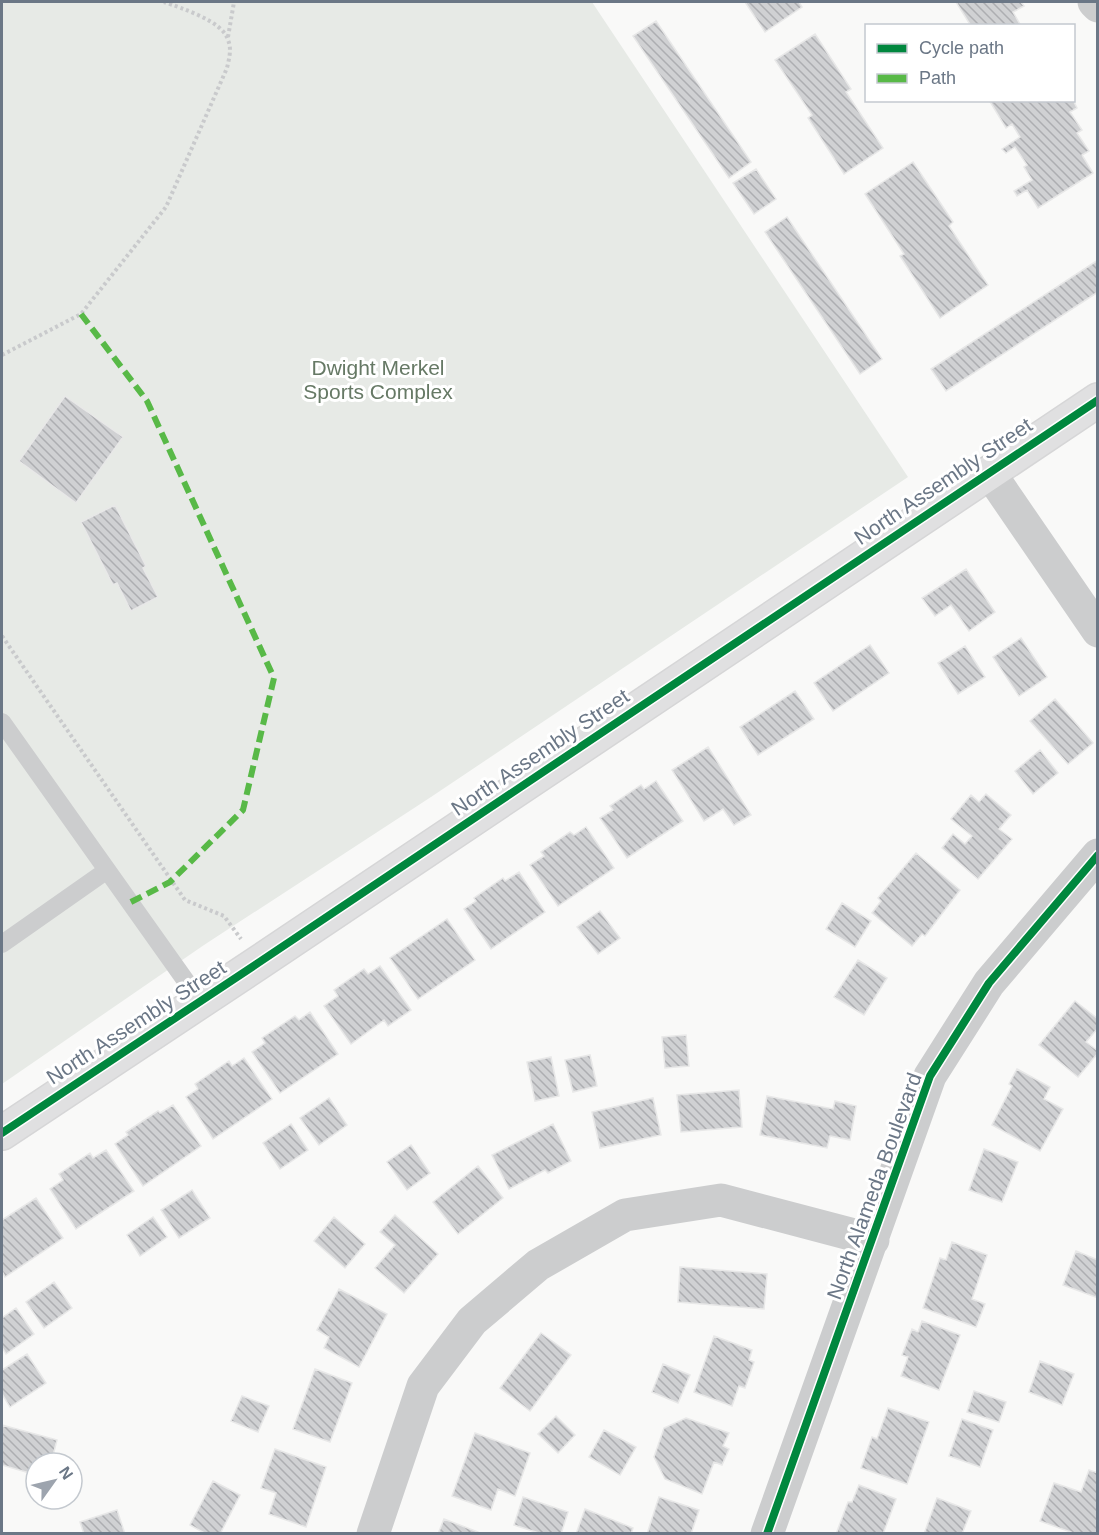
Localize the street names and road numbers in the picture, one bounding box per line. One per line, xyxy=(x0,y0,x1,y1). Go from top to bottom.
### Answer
street label: North Assembly Street xyxy=(850,413,1036,549)
street label: North Assembly Street xyxy=(447,684,633,820)
street label: North Assembly Street xyxy=(42,955,230,1089)
street label: North Alameda Boulevard xyxy=(822,1070,926,1302)

